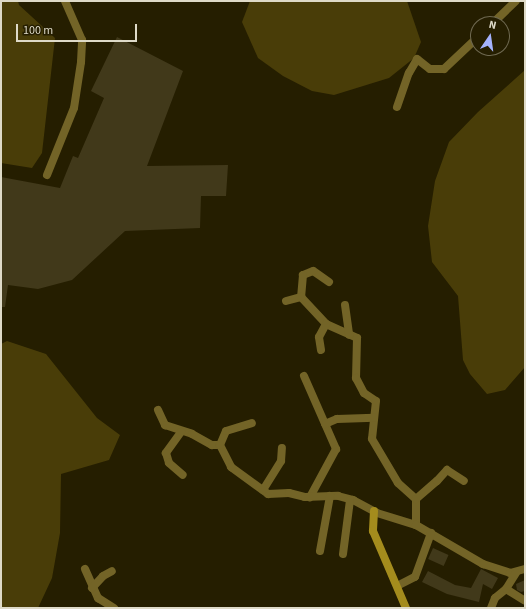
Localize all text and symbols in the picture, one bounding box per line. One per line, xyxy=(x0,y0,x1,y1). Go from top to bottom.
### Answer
scale bar xyxy=(18,16,139,42)
north arrow xyxy=(470,16,510,56)
text: N xyxy=(487,17,498,33)
text: 100 m xyxy=(23,22,53,39)

